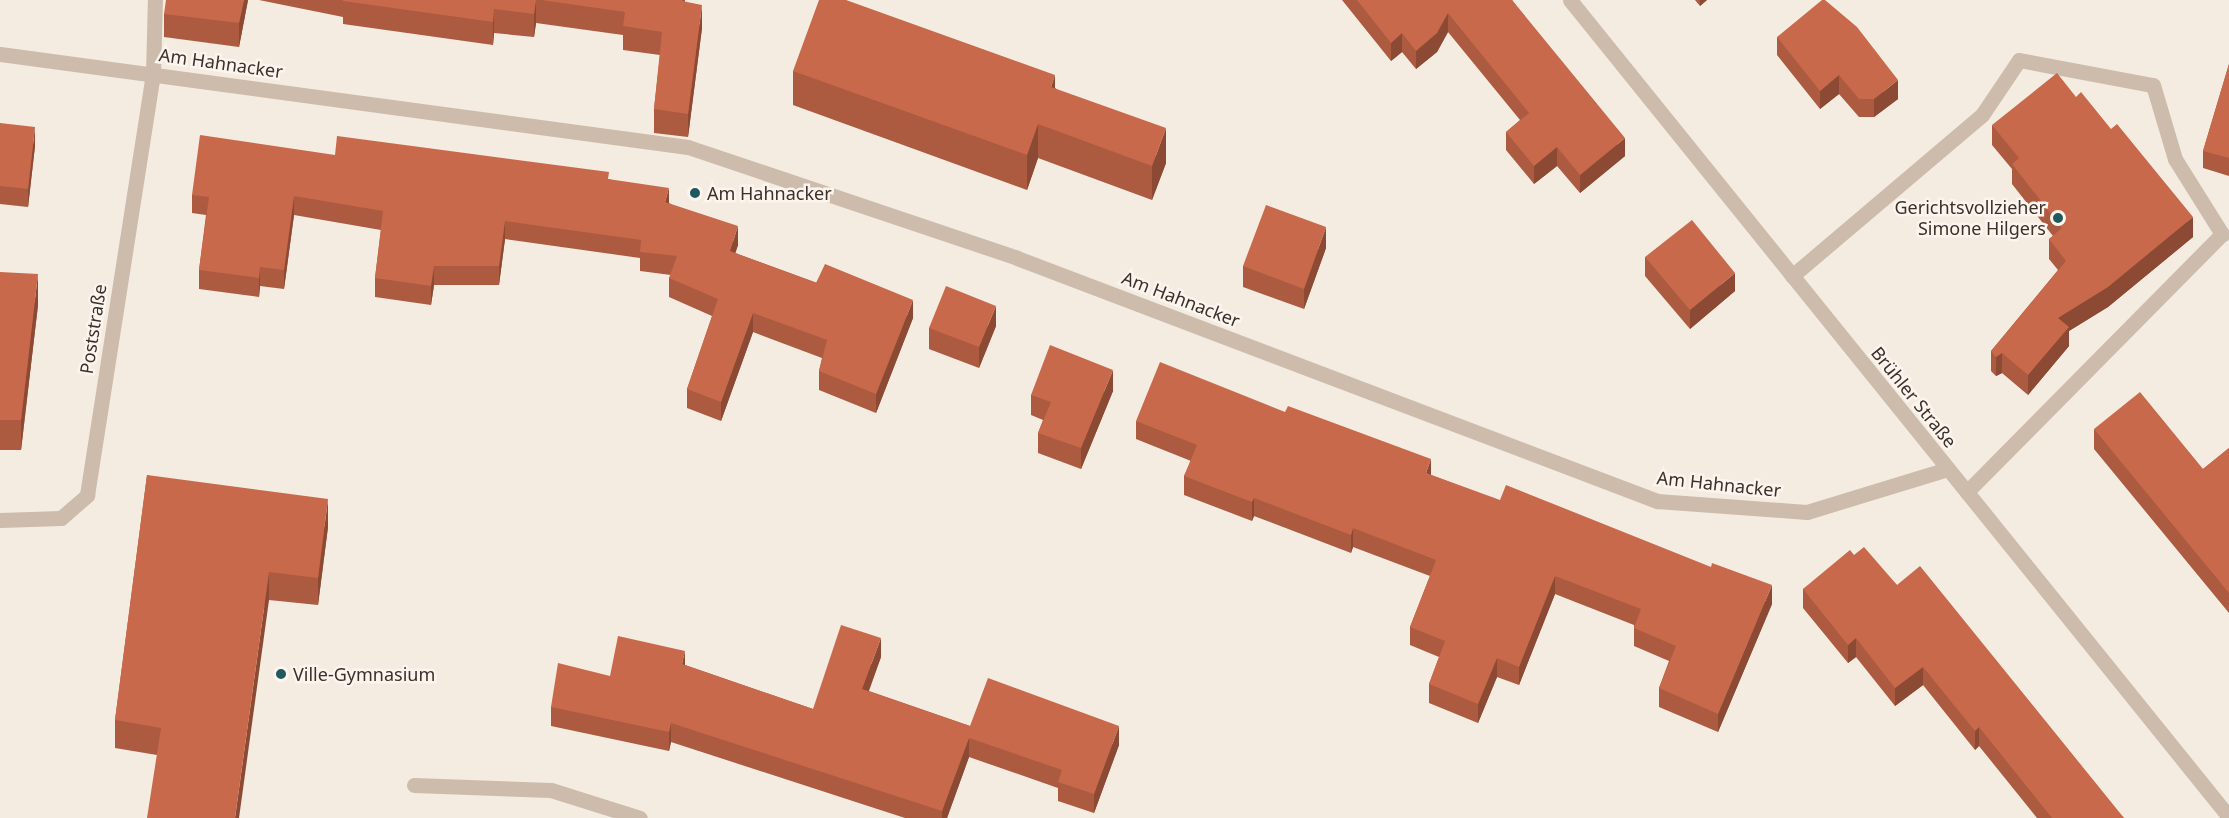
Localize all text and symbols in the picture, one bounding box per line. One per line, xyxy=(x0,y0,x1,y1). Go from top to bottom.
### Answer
street label: Am Hahnacker xyxy=(158,44,284,82)
place label: Am Hahnacker xyxy=(707,182,832,204)
marker: Am Hahnacker xyxy=(688,186,702,200)
place label: Gerichtsvollzieher Simone Hilgers xyxy=(1894,197,2046,240)
marker: Gerichtsvollzieher Simone Hilgers xyxy=(2051,211,2065,225)
street label: Am Hahnacker xyxy=(1119,267,1243,331)
street label: Poststraße xyxy=(75,283,111,375)
street label: Brühler Straße xyxy=(1867,342,1961,452)
street label: Am Hahnacker xyxy=(1656,467,1782,501)
place label: Ville-Gymnasium xyxy=(293,663,435,685)
marker: Ville-Gymnasium xyxy=(274,667,288,681)

